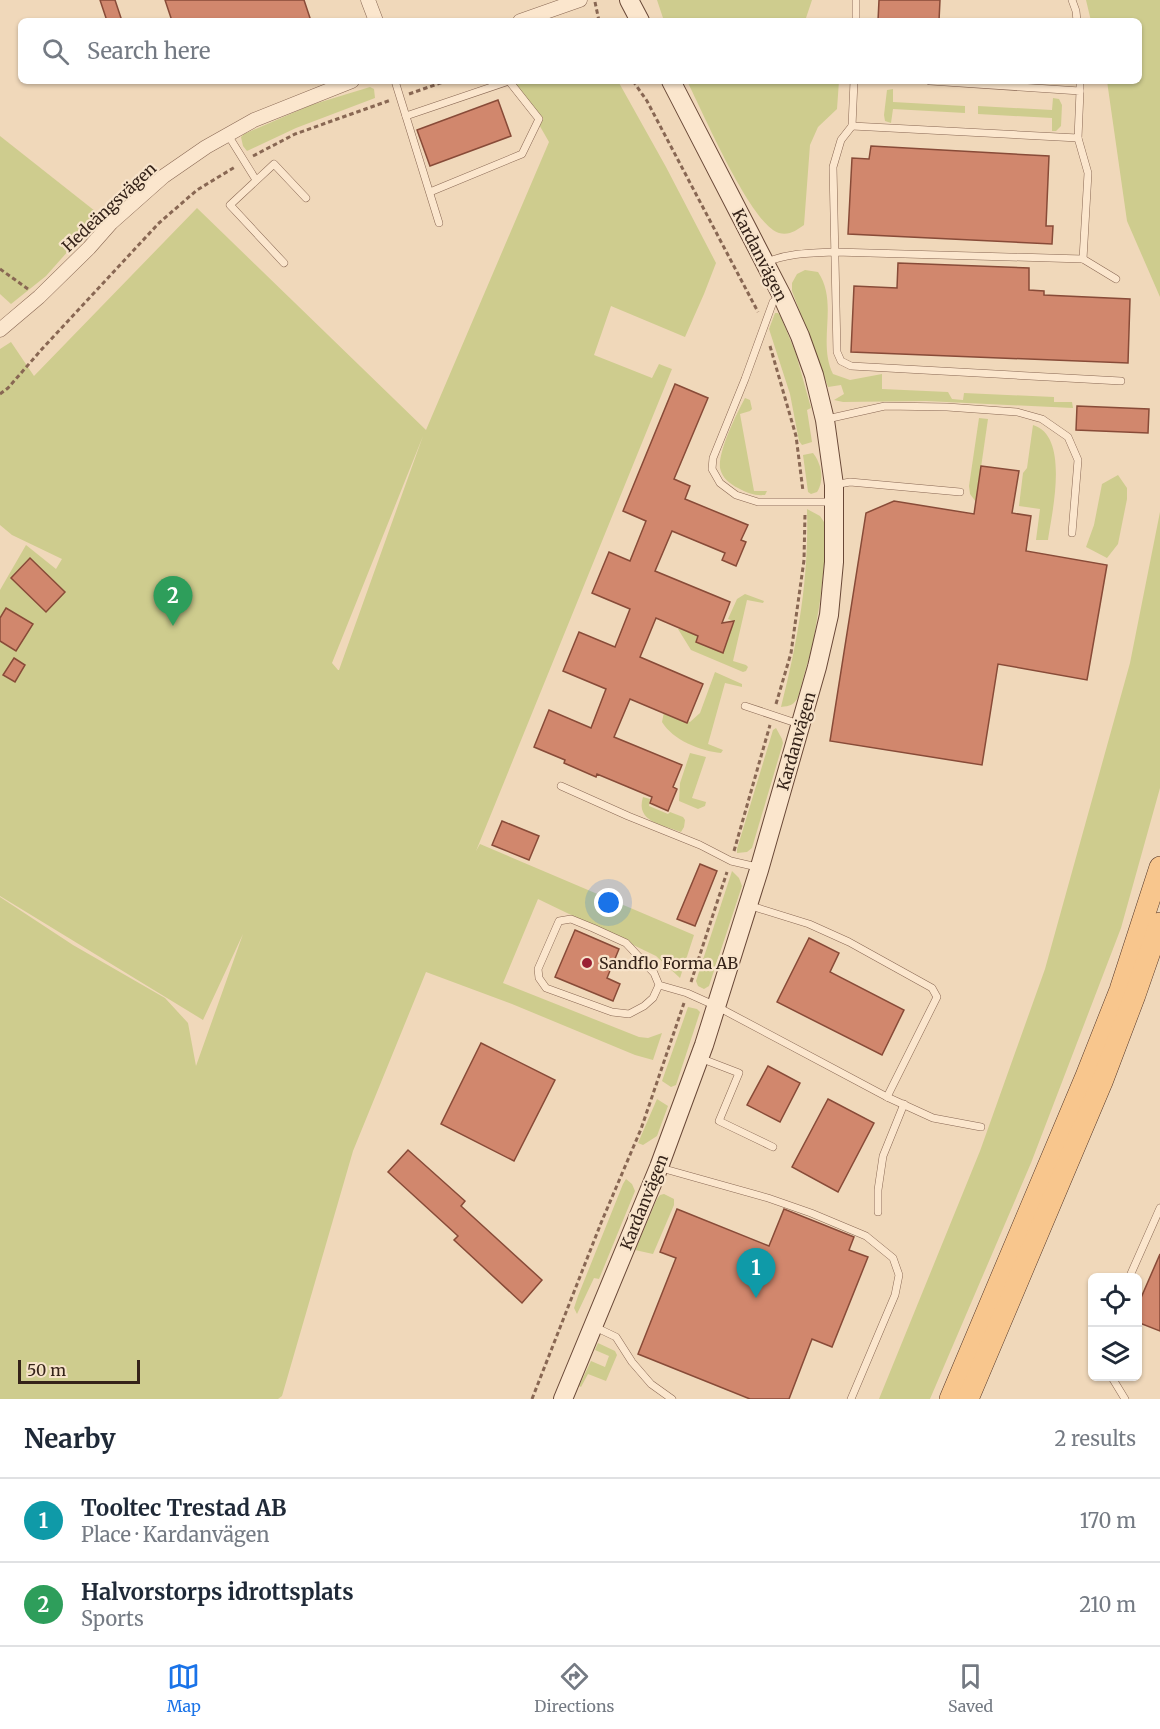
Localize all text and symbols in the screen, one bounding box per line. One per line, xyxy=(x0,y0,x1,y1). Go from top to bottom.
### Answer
search box xyxy=(18,18,1142,84)
icon: search xyxy=(39,35,72,68)
text: Search here xyxy=(87,37,210,65)
street label: Hedeängsvägen xyxy=(58,158,161,256)
street label: Kardanvägen xyxy=(728,205,792,305)
pin: 2 xyxy=(154,576,192,626)
street label: Kardanvägen xyxy=(772,689,820,792)
your location xyxy=(594,888,623,917)
place label: Sandflo Forma AB xyxy=(599,953,738,973)
marker: Sandflo Forma AB xyxy=(580,956,594,970)
street label: Kardanvägen xyxy=(616,1151,672,1253)
pin: 1 xyxy=(736,1248,776,1298)
map controls xyxy=(1088,1273,1142,1381)
button: locate xyxy=(1088,1273,1142,1327)
button: layers xyxy=(1088,1327,1142,1381)
scale bar xyxy=(18,1357,140,1384)
text: 50 m xyxy=(27,1360,66,1380)
text: Nearby xyxy=(24,1422,116,1455)
text: 2 results xyxy=(1054,1426,1136,1451)
text: Tooltec Trestad AB xyxy=(81,1494,286,1522)
text: 1 xyxy=(39,1508,48,1533)
text: 170 m xyxy=(1080,1508,1136,1533)
text: Place · Kardanvägen xyxy=(81,1522,269,1547)
text: Halvorstorps idrottsplats xyxy=(81,1578,354,1606)
text: 2 xyxy=(38,1592,49,1617)
text: 210 m xyxy=(1079,1592,1136,1617)
text: Sports xyxy=(81,1606,144,1631)
tab: Map xyxy=(167,1660,201,1716)
tab: Directions xyxy=(534,1660,614,1716)
tab: Saved xyxy=(948,1660,993,1716)

